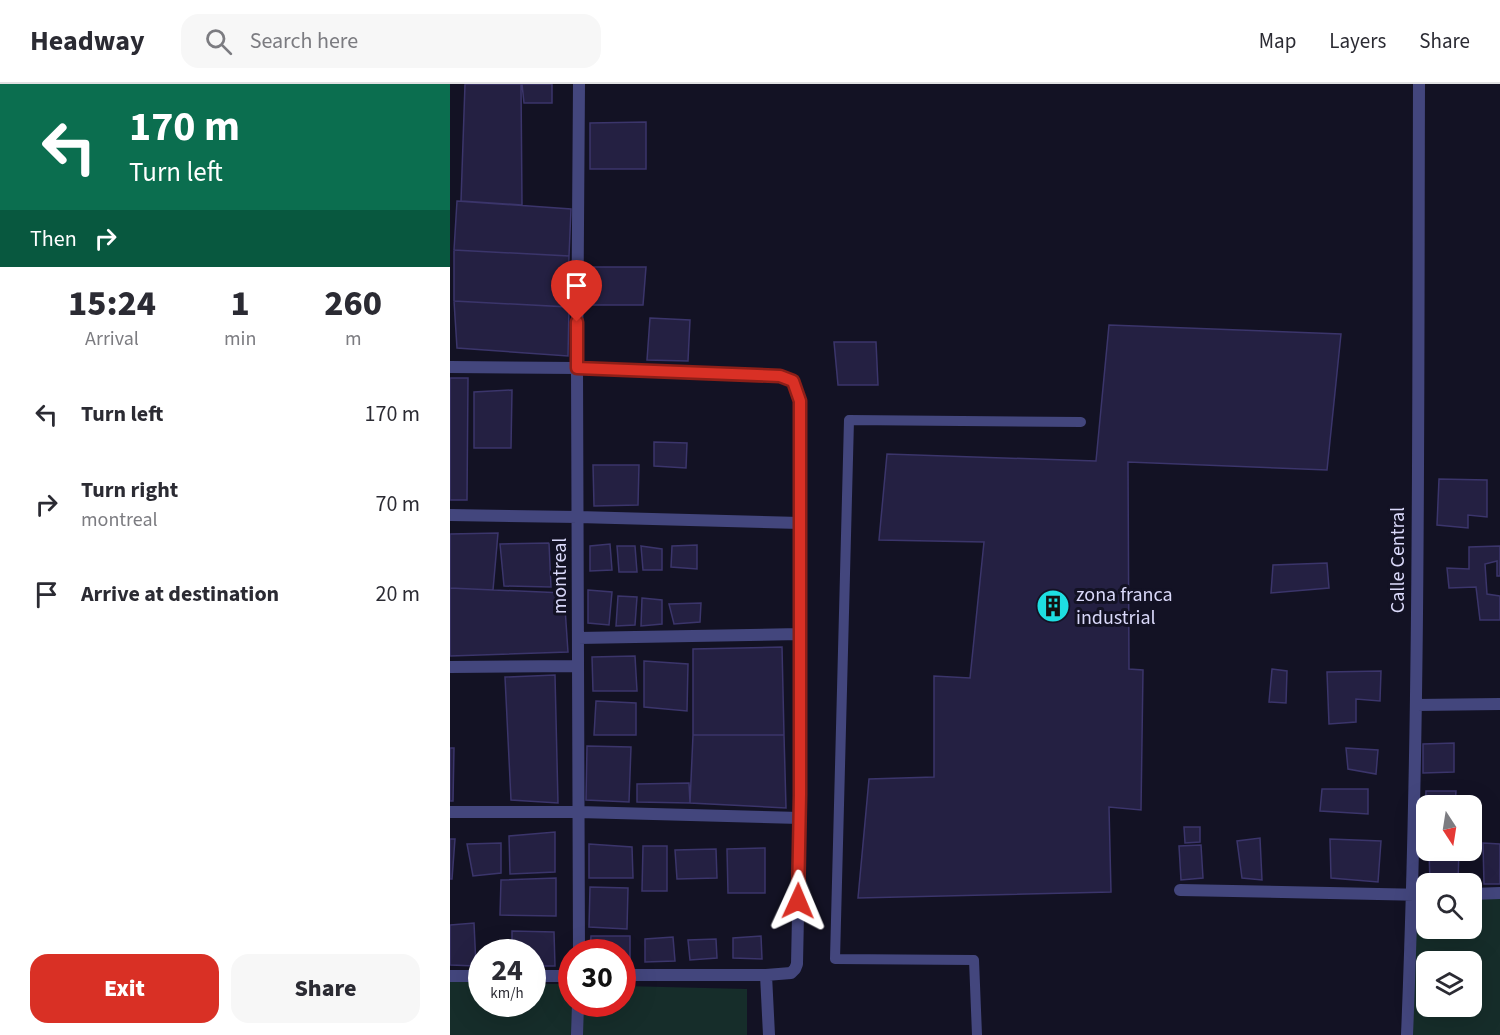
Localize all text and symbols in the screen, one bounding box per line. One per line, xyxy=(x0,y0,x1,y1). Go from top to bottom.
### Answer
search box xyxy=(181,14,601,68)
text: Headway xyxy=(30,21,145,61)
icon: search xyxy=(202,25,235,58)
text: Search here xyxy=(250,25,358,57)
text: Map xyxy=(1259,26,1296,56)
text: Layers xyxy=(1329,26,1386,56)
text: Share xyxy=(1419,26,1470,56)
text: 170 m xyxy=(129,97,240,157)
icon: left xyxy=(30,108,108,186)
text: Turn left xyxy=(129,153,223,192)
icon: right xyxy=(89,222,122,255)
text: Then xyxy=(30,223,77,255)
pin xyxy=(551,260,602,322)
icon: arrive xyxy=(560,269,593,302)
text: 15:24 xyxy=(68,278,156,329)
text: 1 xyxy=(231,278,250,329)
text: 260 xyxy=(324,278,382,329)
text: Arrival xyxy=(85,325,139,353)
text: min xyxy=(224,325,256,353)
text: m xyxy=(345,325,361,353)
icon: left xyxy=(30,398,63,431)
text: Turn left xyxy=(81,398,163,430)
text: 170 m xyxy=(365,398,420,430)
text: Turn right xyxy=(81,474,178,506)
icon: right xyxy=(30,488,63,521)
text: 70 m xyxy=(375,488,420,520)
text: montreal xyxy=(81,506,158,534)
street label: Calle Central xyxy=(1384,507,1412,613)
street label: montreal xyxy=(546,538,574,614)
icon: arrive xyxy=(30,578,63,611)
text: Arrive at destination xyxy=(81,578,279,610)
text: 20 m xyxy=(375,578,420,610)
place label: zona franca industrial xyxy=(1076,581,1173,632)
building icon: zona franca industrial xyxy=(1035,588,1071,624)
north arrow xyxy=(1416,795,1482,861)
map controls xyxy=(1416,795,1482,1017)
position arrow xyxy=(766,869,830,933)
button: search xyxy=(1416,873,1482,939)
speed limit sign: 30 xyxy=(558,939,636,1017)
text: 24 xyxy=(491,949,523,992)
button: layers xyxy=(1416,951,1482,1017)
button: Exit xyxy=(30,954,219,1023)
button: Share xyxy=(231,954,420,1023)
text: km/h xyxy=(490,983,524,1004)

